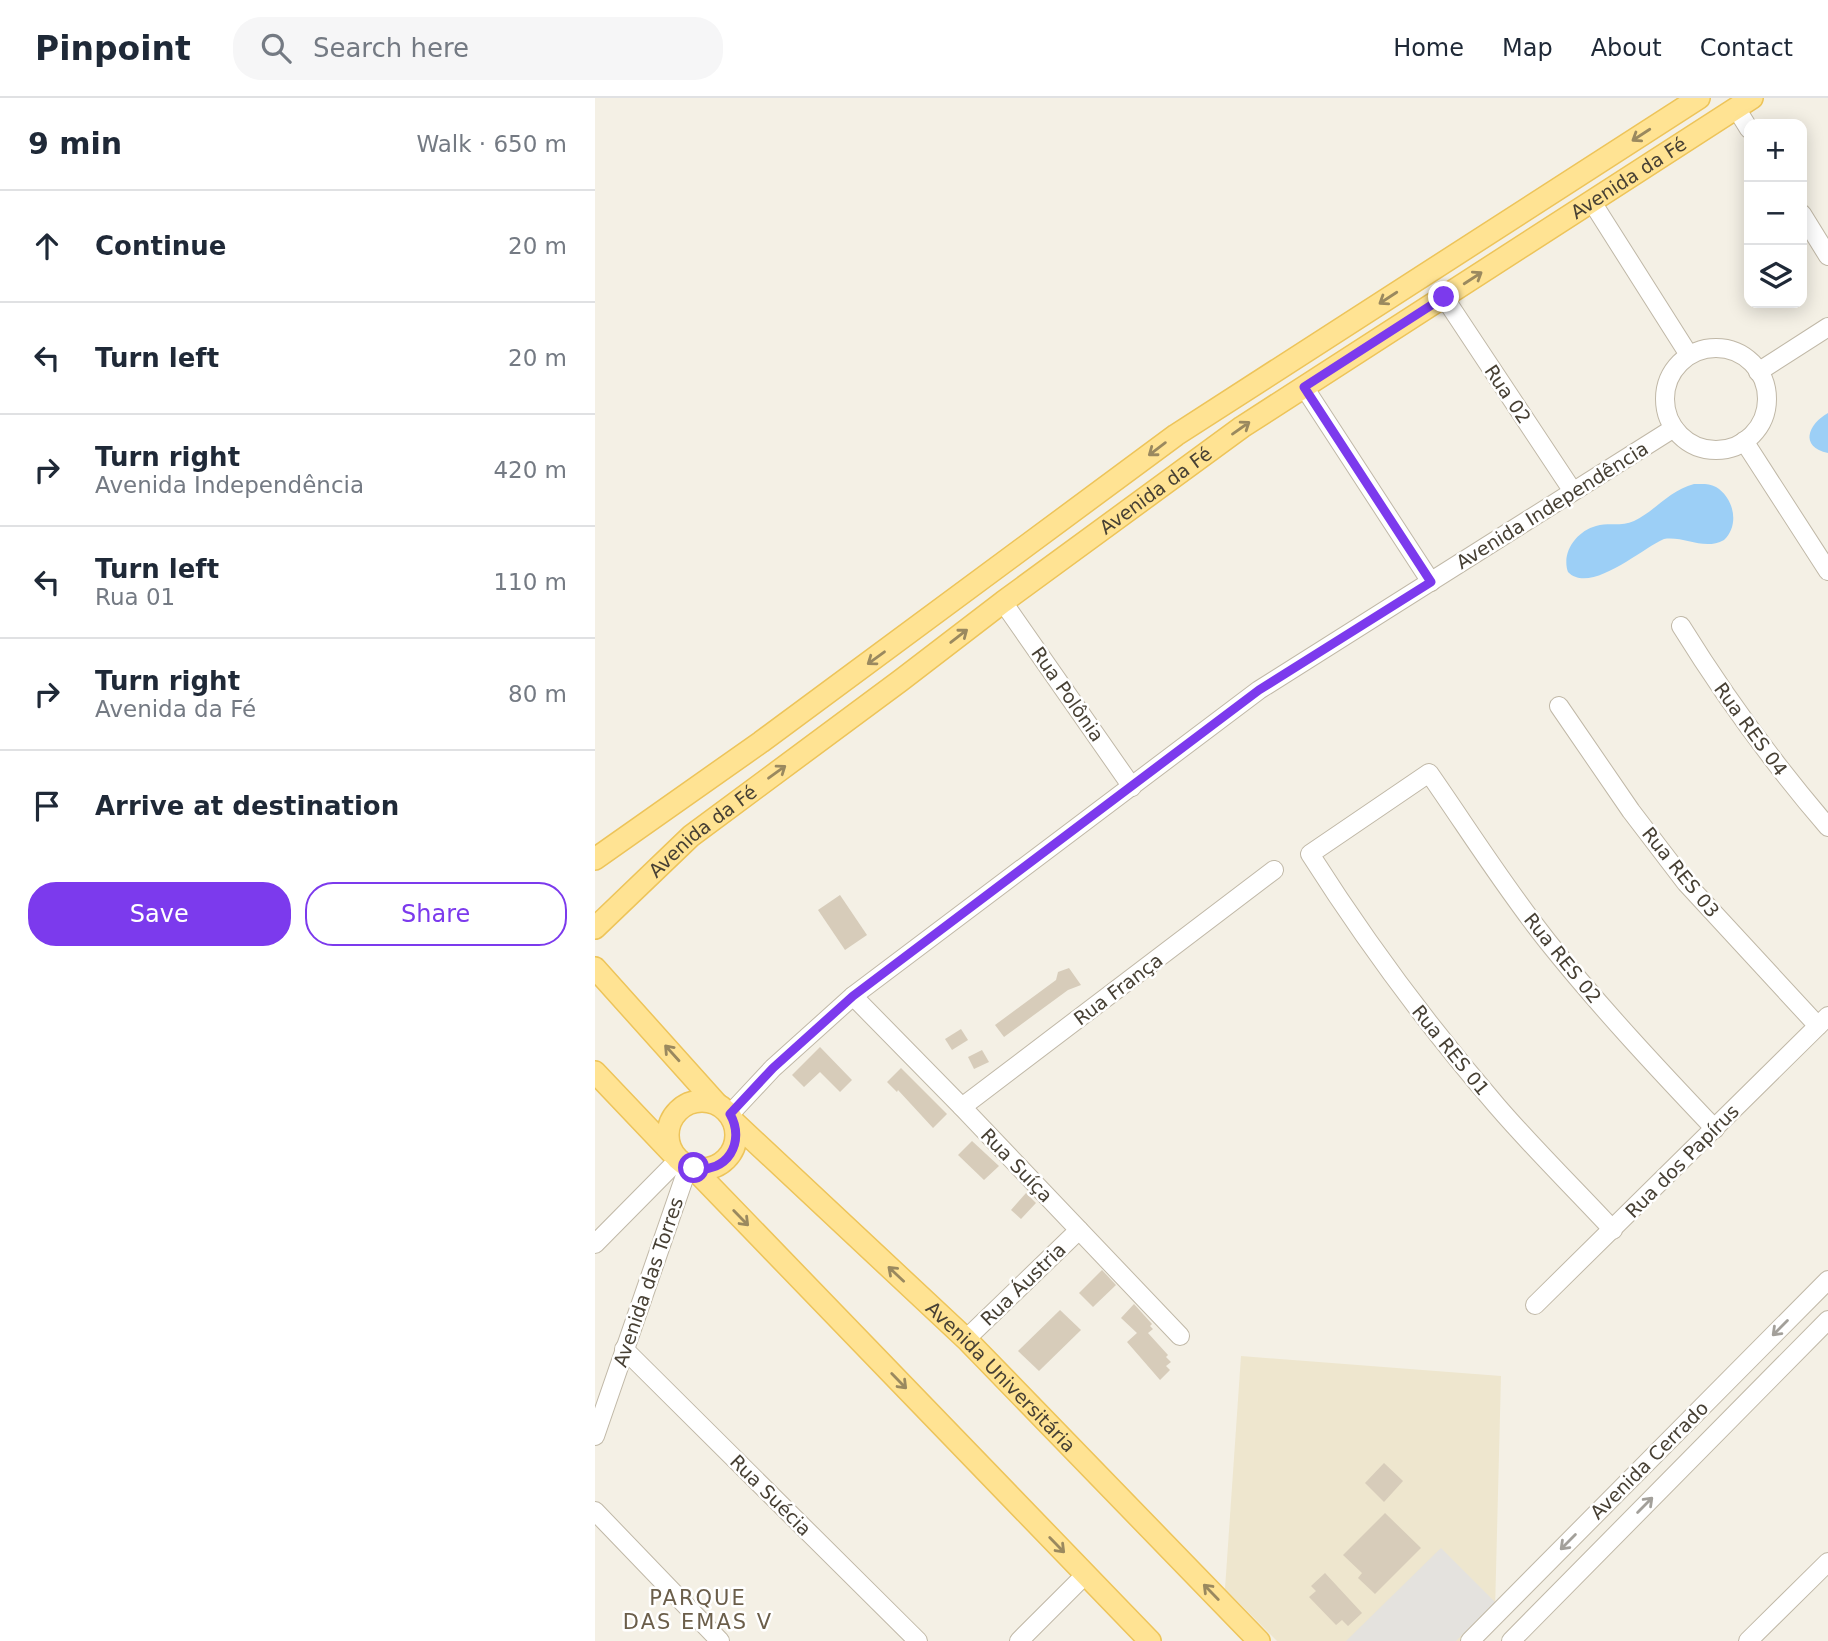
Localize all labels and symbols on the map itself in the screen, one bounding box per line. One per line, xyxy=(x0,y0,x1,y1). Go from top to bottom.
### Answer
one-way arrow xyxy=(1632,128,1651,142)
street label: Avenida da Fé xyxy=(1566,132,1690,223)
one-way arrow xyxy=(1463,271,1482,285)
route end xyxy=(1428,281,1459,312)
one-way arrow xyxy=(1379,290,1398,305)
street label: Rua 02 xyxy=(1480,360,1536,428)
one-way arrow xyxy=(1231,421,1250,436)
street label: Avenida Independência xyxy=(1452,437,1652,573)
street label: Avenida da Fé xyxy=(1095,442,1216,539)
one-way arrow xyxy=(1148,442,1167,457)
one-way arrow xyxy=(949,628,968,643)
street label: Rua Polônia xyxy=(1027,642,1109,746)
one-way arrow xyxy=(867,650,885,665)
street label: Rua RES 04 xyxy=(1710,678,1792,780)
one-way arrow xyxy=(767,765,786,780)
street label: Avenida da Fé xyxy=(644,780,761,882)
street label: Rua RES 03 xyxy=(1638,823,1724,921)
street label: Rua RES 02 xyxy=(1520,909,1606,1007)
street label: Rua França xyxy=(1069,949,1167,1029)
street label: Rua RES 01 xyxy=(1408,1001,1494,1099)
one-way arrow xyxy=(664,1045,680,1063)
street label: Rua dos Papírus xyxy=(1621,1100,1743,1222)
street label: Rua Suíça xyxy=(977,1124,1057,1206)
route start xyxy=(678,1152,709,1183)
street label: Avenida das Torres xyxy=(609,1194,687,1370)
one-way arrow xyxy=(733,1209,750,1226)
street label: Rua Áustria xyxy=(976,1238,1070,1330)
one-way arrow xyxy=(888,1265,905,1282)
street label: Avenida Universitária xyxy=(922,1297,1080,1456)
one-way arrow xyxy=(1772,1319,1789,1336)
one-way arrow xyxy=(891,1373,908,1390)
street label: Avenida Cerrado xyxy=(1586,1397,1712,1523)
street label: Rua Suécia xyxy=(726,1450,816,1540)
one-way arrow xyxy=(1636,1497,1653,1514)
one-way arrow xyxy=(1560,1533,1577,1550)
one-way arrow xyxy=(1049,1536,1066,1553)
one-way arrow xyxy=(1203,1584,1220,1601)
district label: PARQUE DAS EMAS V xyxy=(623,1586,773,1634)

